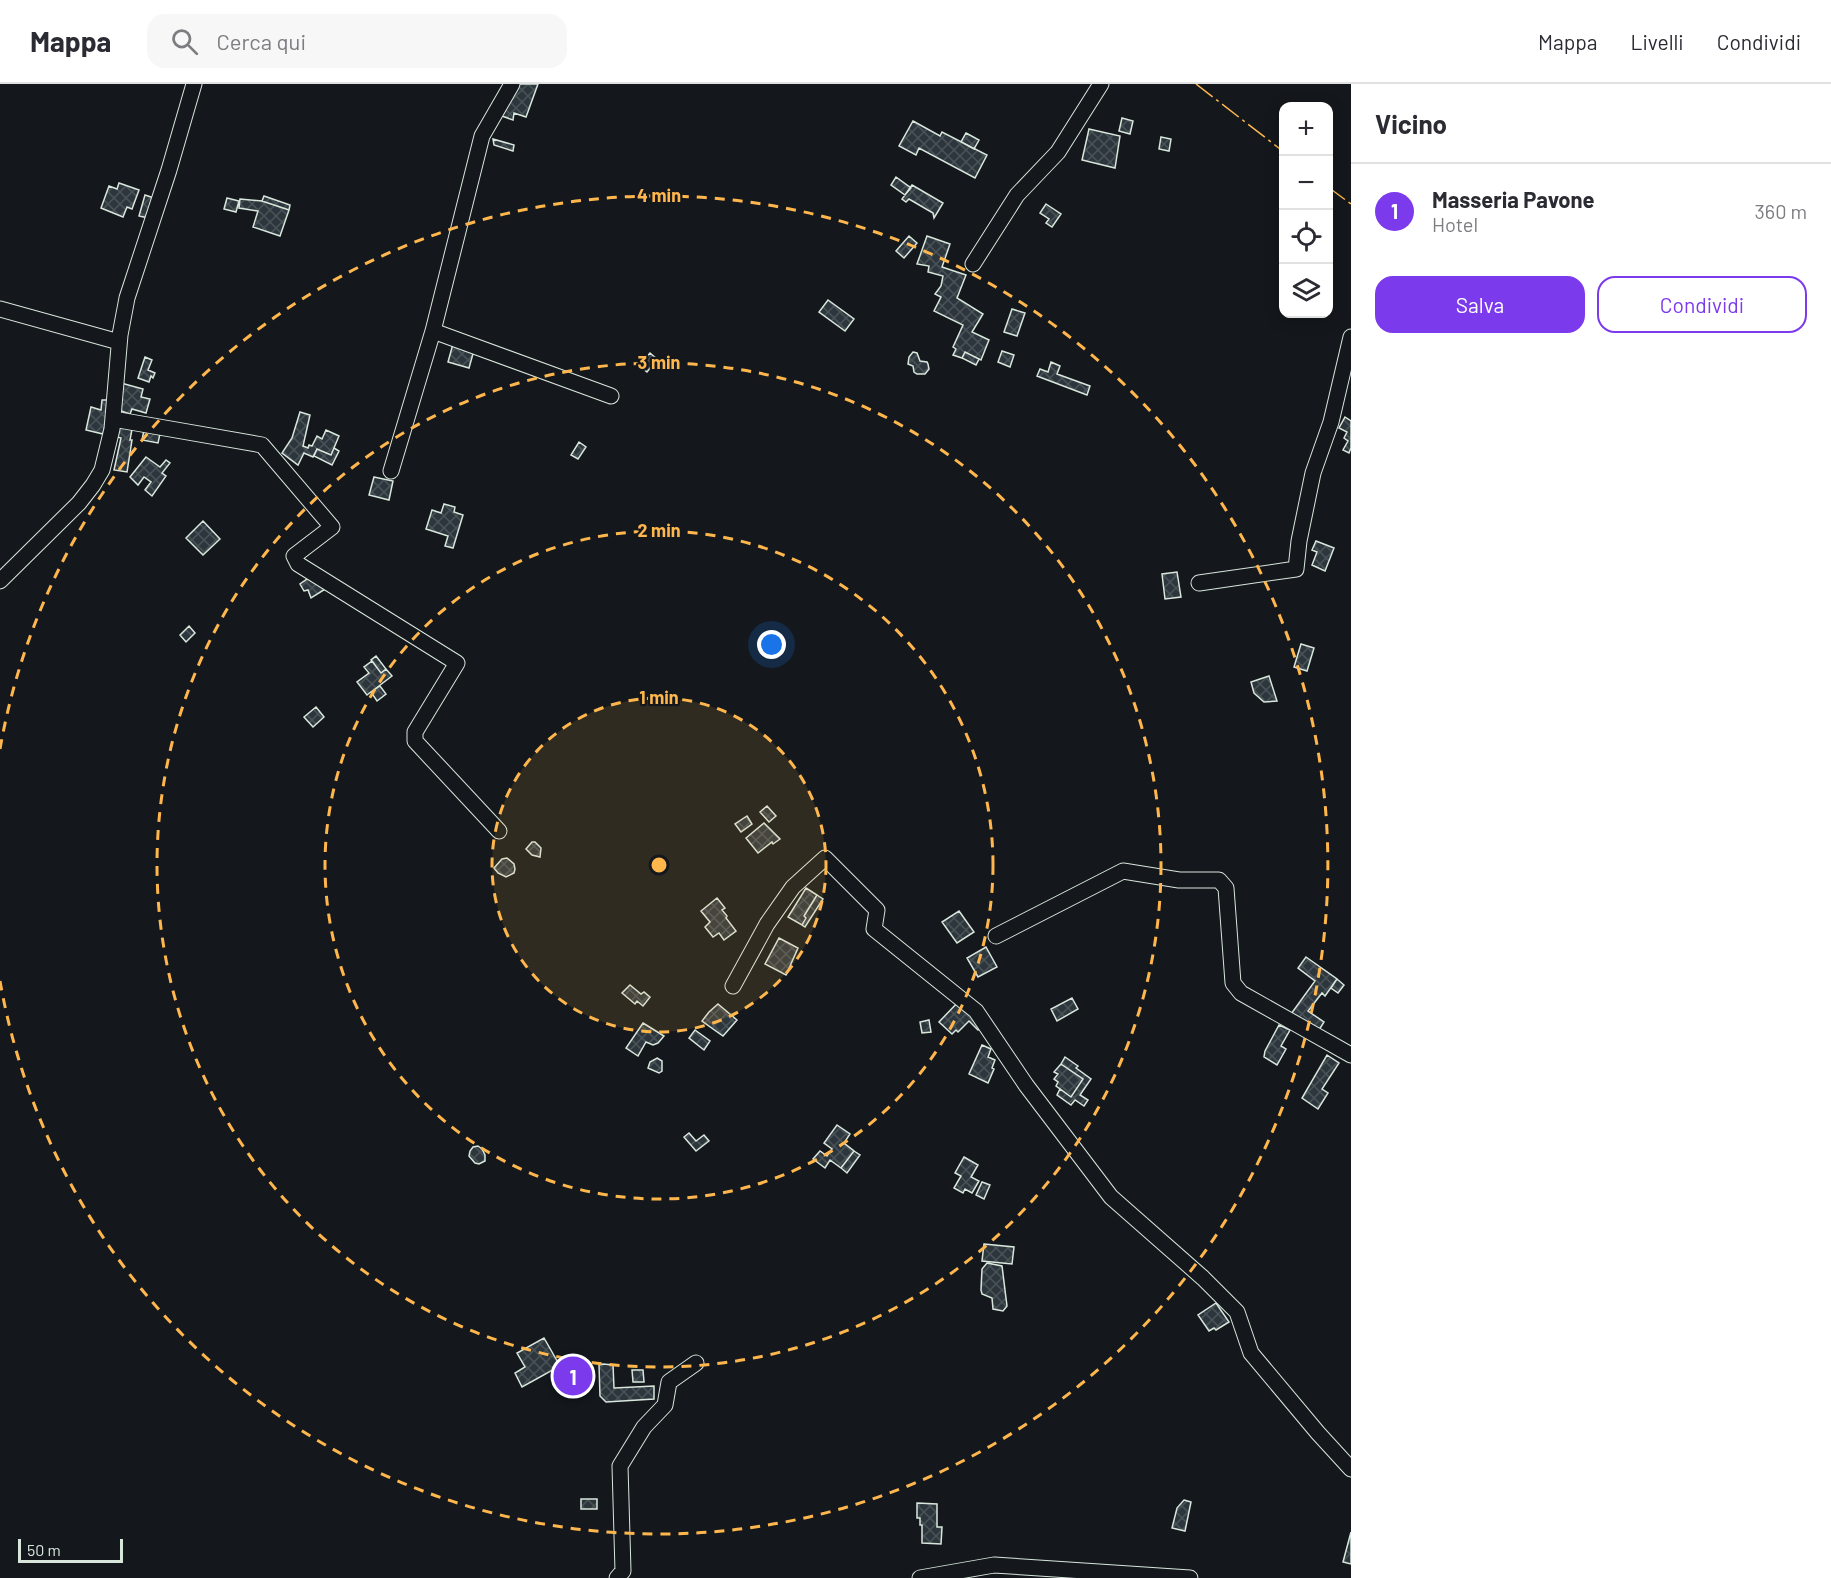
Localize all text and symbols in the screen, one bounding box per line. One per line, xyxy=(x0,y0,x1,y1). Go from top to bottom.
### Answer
search box xyxy=(147,14,567,68)
text: Mappa xyxy=(30,24,111,58)
icon: search xyxy=(168,25,201,58)
text: Cerca qui xyxy=(216,28,306,54)
text: Mappa xyxy=(1538,29,1598,54)
text: Livelli xyxy=(1631,29,1684,54)
text: Condividi xyxy=(1717,29,1801,54)
map controls xyxy=(1279,102,1333,318)
button: + xyxy=(1279,102,1333,156)
text: Vicino xyxy=(1375,108,1447,139)
button: − xyxy=(1279,156,1333,210)
text: 4 min xyxy=(637,184,681,206)
text: Masseria Pavone xyxy=(1432,186,1595,212)
text: 1 xyxy=(1391,199,1398,223)
text: 360 m xyxy=(1755,199,1807,223)
button: locate xyxy=(1279,210,1333,264)
text: Hotel xyxy=(1432,212,1478,236)
button: layers xyxy=(1279,264,1333,318)
button: Salva xyxy=(1375,276,1585,333)
button: Condividi xyxy=(1597,276,1807,333)
text: 3 min xyxy=(638,351,680,373)
text: 2 min xyxy=(637,519,681,541)
your location xyxy=(757,630,786,659)
text: 1 min xyxy=(639,686,679,708)
centre of rings xyxy=(649,855,669,875)
pin: 1 xyxy=(554,1354,592,1398)
scale bar xyxy=(18,1536,123,1564)
text: 50 m xyxy=(27,1540,61,1559)

